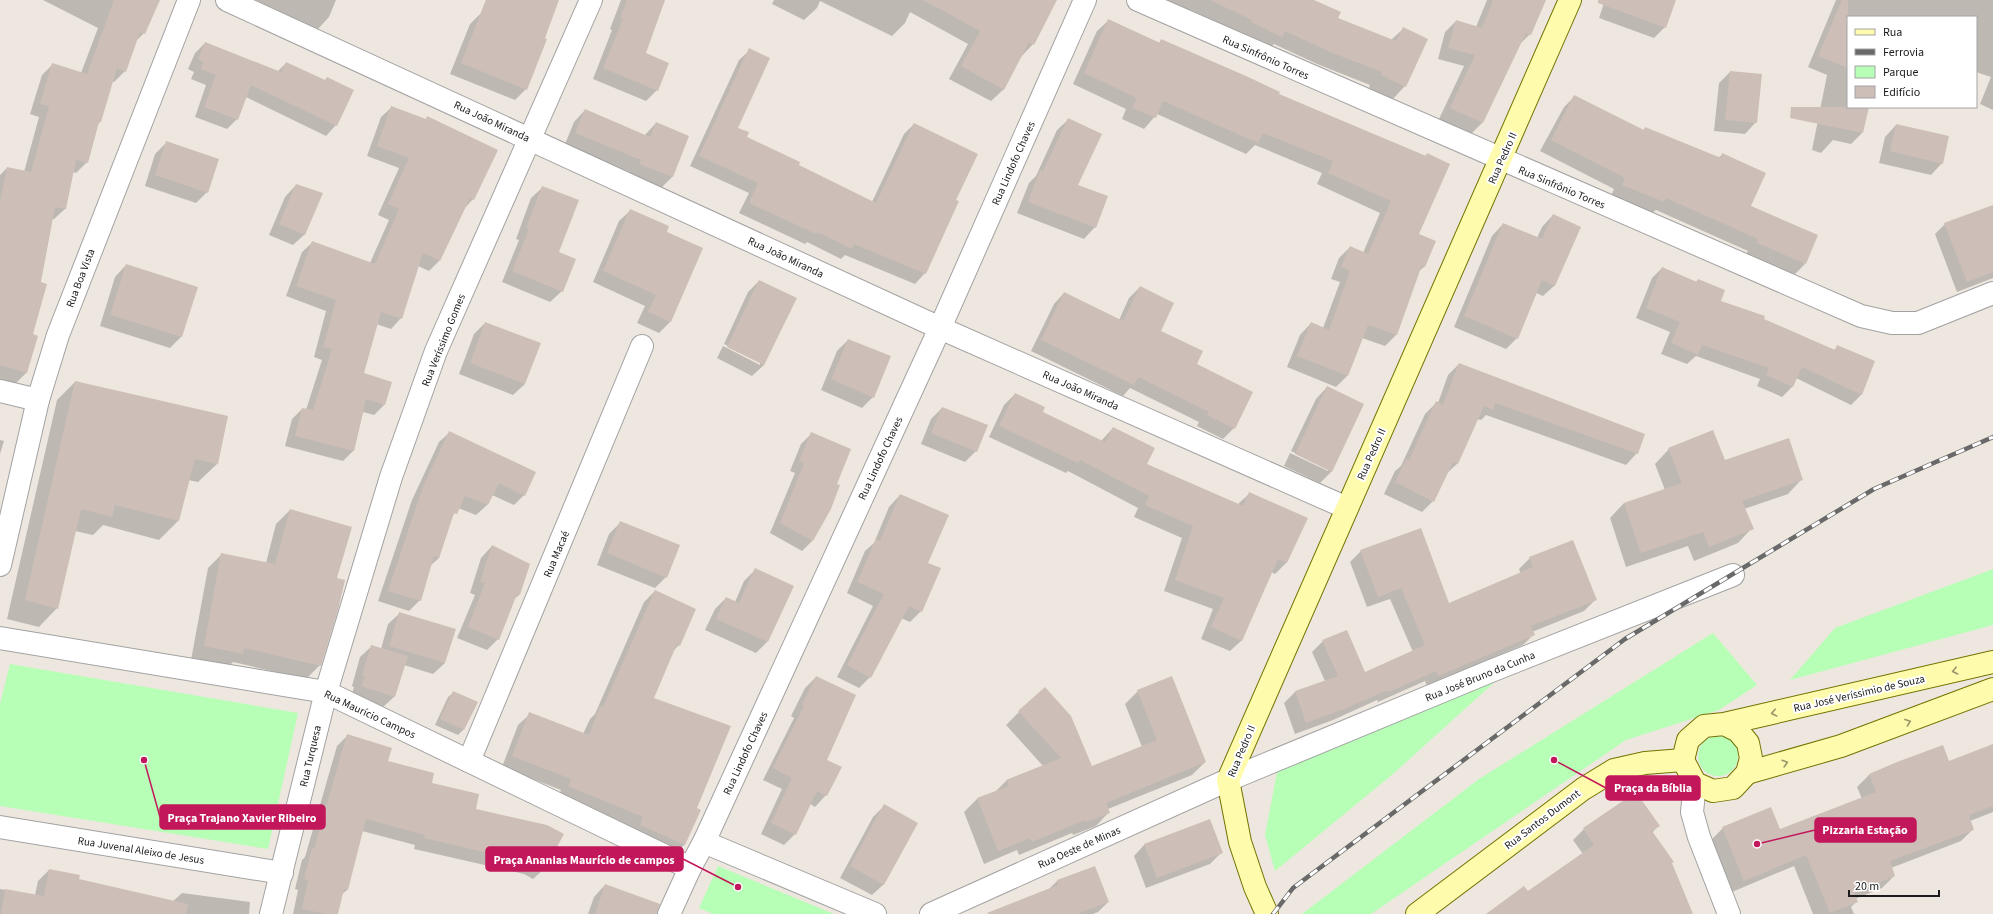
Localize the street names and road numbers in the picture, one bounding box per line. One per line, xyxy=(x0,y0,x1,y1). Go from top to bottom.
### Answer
street label: Rua Sinfrônio Torres xyxy=(1220,32,1312,83)
street label: Rua João Miranda xyxy=(451,97,532,146)
street label: Rua Lindofo Chaves xyxy=(988,119,1039,208)
street label: Rua Pedro II xyxy=(1484,130,1521,186)
street label: Rua Sinfrônio Torres xyxy=(1516,162,1608,213)
street label: Rua João Miranda xyxy=(745,233,826,282)
street label: Rua Boa Vista xyxy=(62,247,99,310)
street label: Rua Veríssimo Gomes xyxy=(418,291,469,389)
street label: Rua João Miranda xyxy=(1040,367,1121,414)
street label: Rua Lindofo Chaves xyxy=(855,414,907,502)
street label: Rua Pedro II xyxy=(1353,426,1390,482)
street label: Rua Macaé xyxy=(540,528,573,580)
street label: Rua José Bruno da Cunha xyxy=(1423,648,1537,705)
street label: Rua José Veríssimio de Souza xyxy=(1792,671,1926,716)
street label: Rua Maurício Campos xyxy=(322,687,418,742)
street label: Rua Lindofo Chaves xyxy=(720,709,772,797)
street label: Rua Pedro II xyxy=(1224,723,1259,780)
street label: Rua Turquesa xyxy=(296,724,325,788)
street label: Rua Santos Dumont xyxy=(1501,786,1583,853)
street label: Rua Oeste de Minas xyxy=(1036,822,1123,872)
street label: Rua Juvenal Aleixo de Jesus xyxy=(77,833,206,868)

